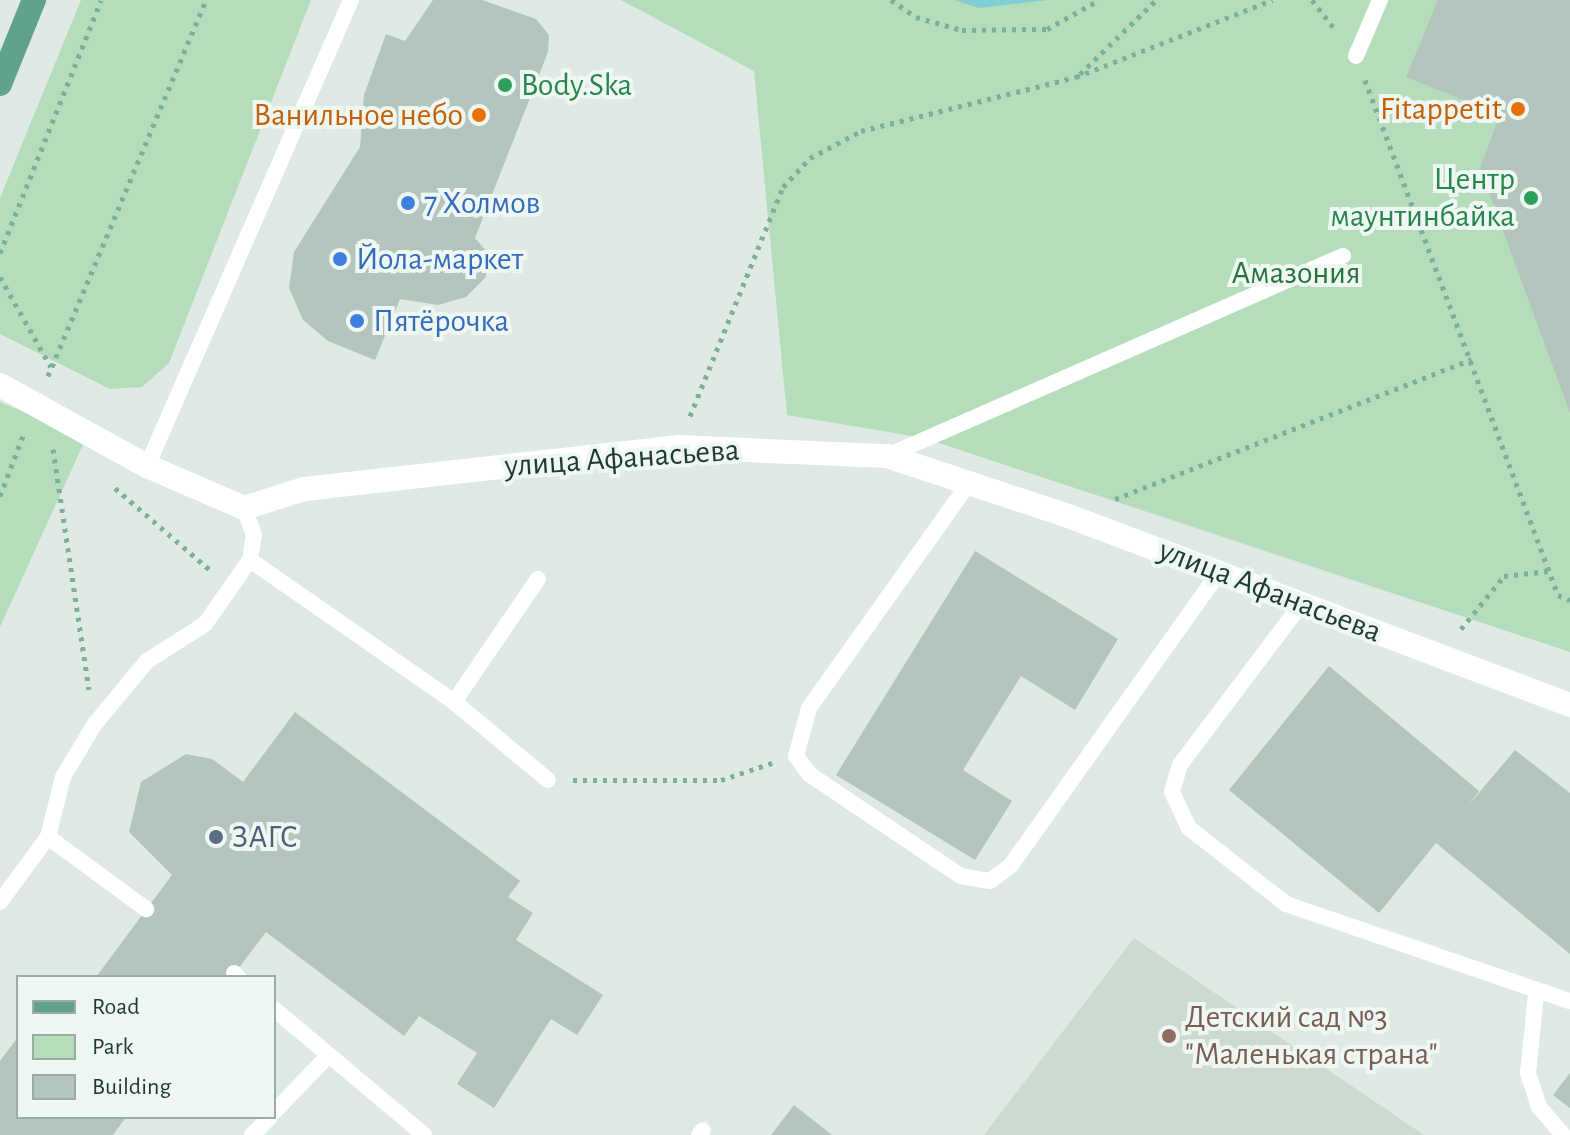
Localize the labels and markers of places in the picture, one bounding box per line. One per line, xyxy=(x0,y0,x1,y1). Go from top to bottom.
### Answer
place label: Body.Ska xyxy=(521,66,632,104)
marker: Body.Ska xyxy=(496,76,514,94)
place label: Fitappetit xyxy=(1380,90,1502,128)
place label: Ванильное небо xyxy=(253,96,463,134)
marker: Fitappetit xyxy=(1509,100,1527,118)
marker: Ванильное небо xyxy=(470,106,488,124)
place label: Центр маунтинбайка xyxy=(1330,161,1515,236)
place label: 7 Холмов xyxy=(424,184,540,222)
marker: Центр маунтинбайка xyxy=(1522,189,1540,207)
marker: 7 Холмов xyxy=(399,194,417,212)
place label: Йола-маркет xyxy=(356,240,523,278)
marker: Йола-маркет xyxy=(331,250,349,268)
place label: Пятёрочка xyxy=(373,302,509,340)
marker: Пятёрочка xyxy=(348,312,366,330)
place label: ЗАГС xyxy=(232,818,298,856)
marker: ЗАГС xyxy=(207,828,225,846)
place label: Детский сад №3 "Маленькая страна" xyxy=(1185,999,1438,1074)
marker: Детский сад №3 "Маленькая страна" xyxy=(1160,1027,1178,1045)

